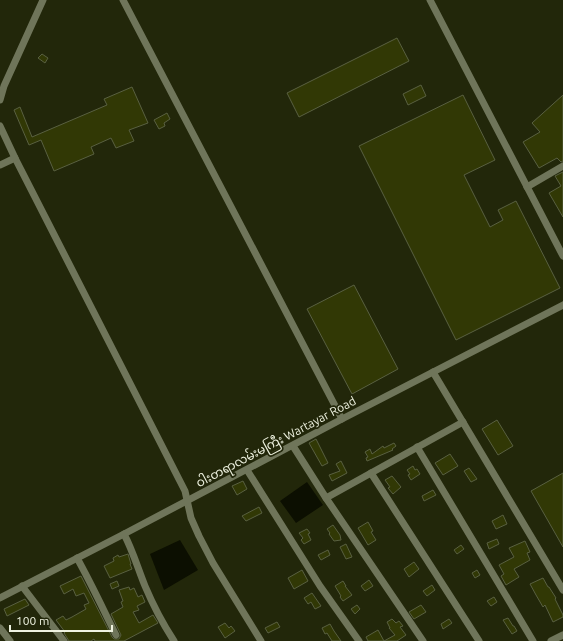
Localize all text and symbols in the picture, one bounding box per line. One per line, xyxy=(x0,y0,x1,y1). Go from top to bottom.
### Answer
street label: ဝါးတရာလမ်းမကြီး Wartayar Road xyxy=(193,392,360,493)
scale bar xyxy=(10,607,112,633)
text: 100 m xyxy=(16,614,49,627)

